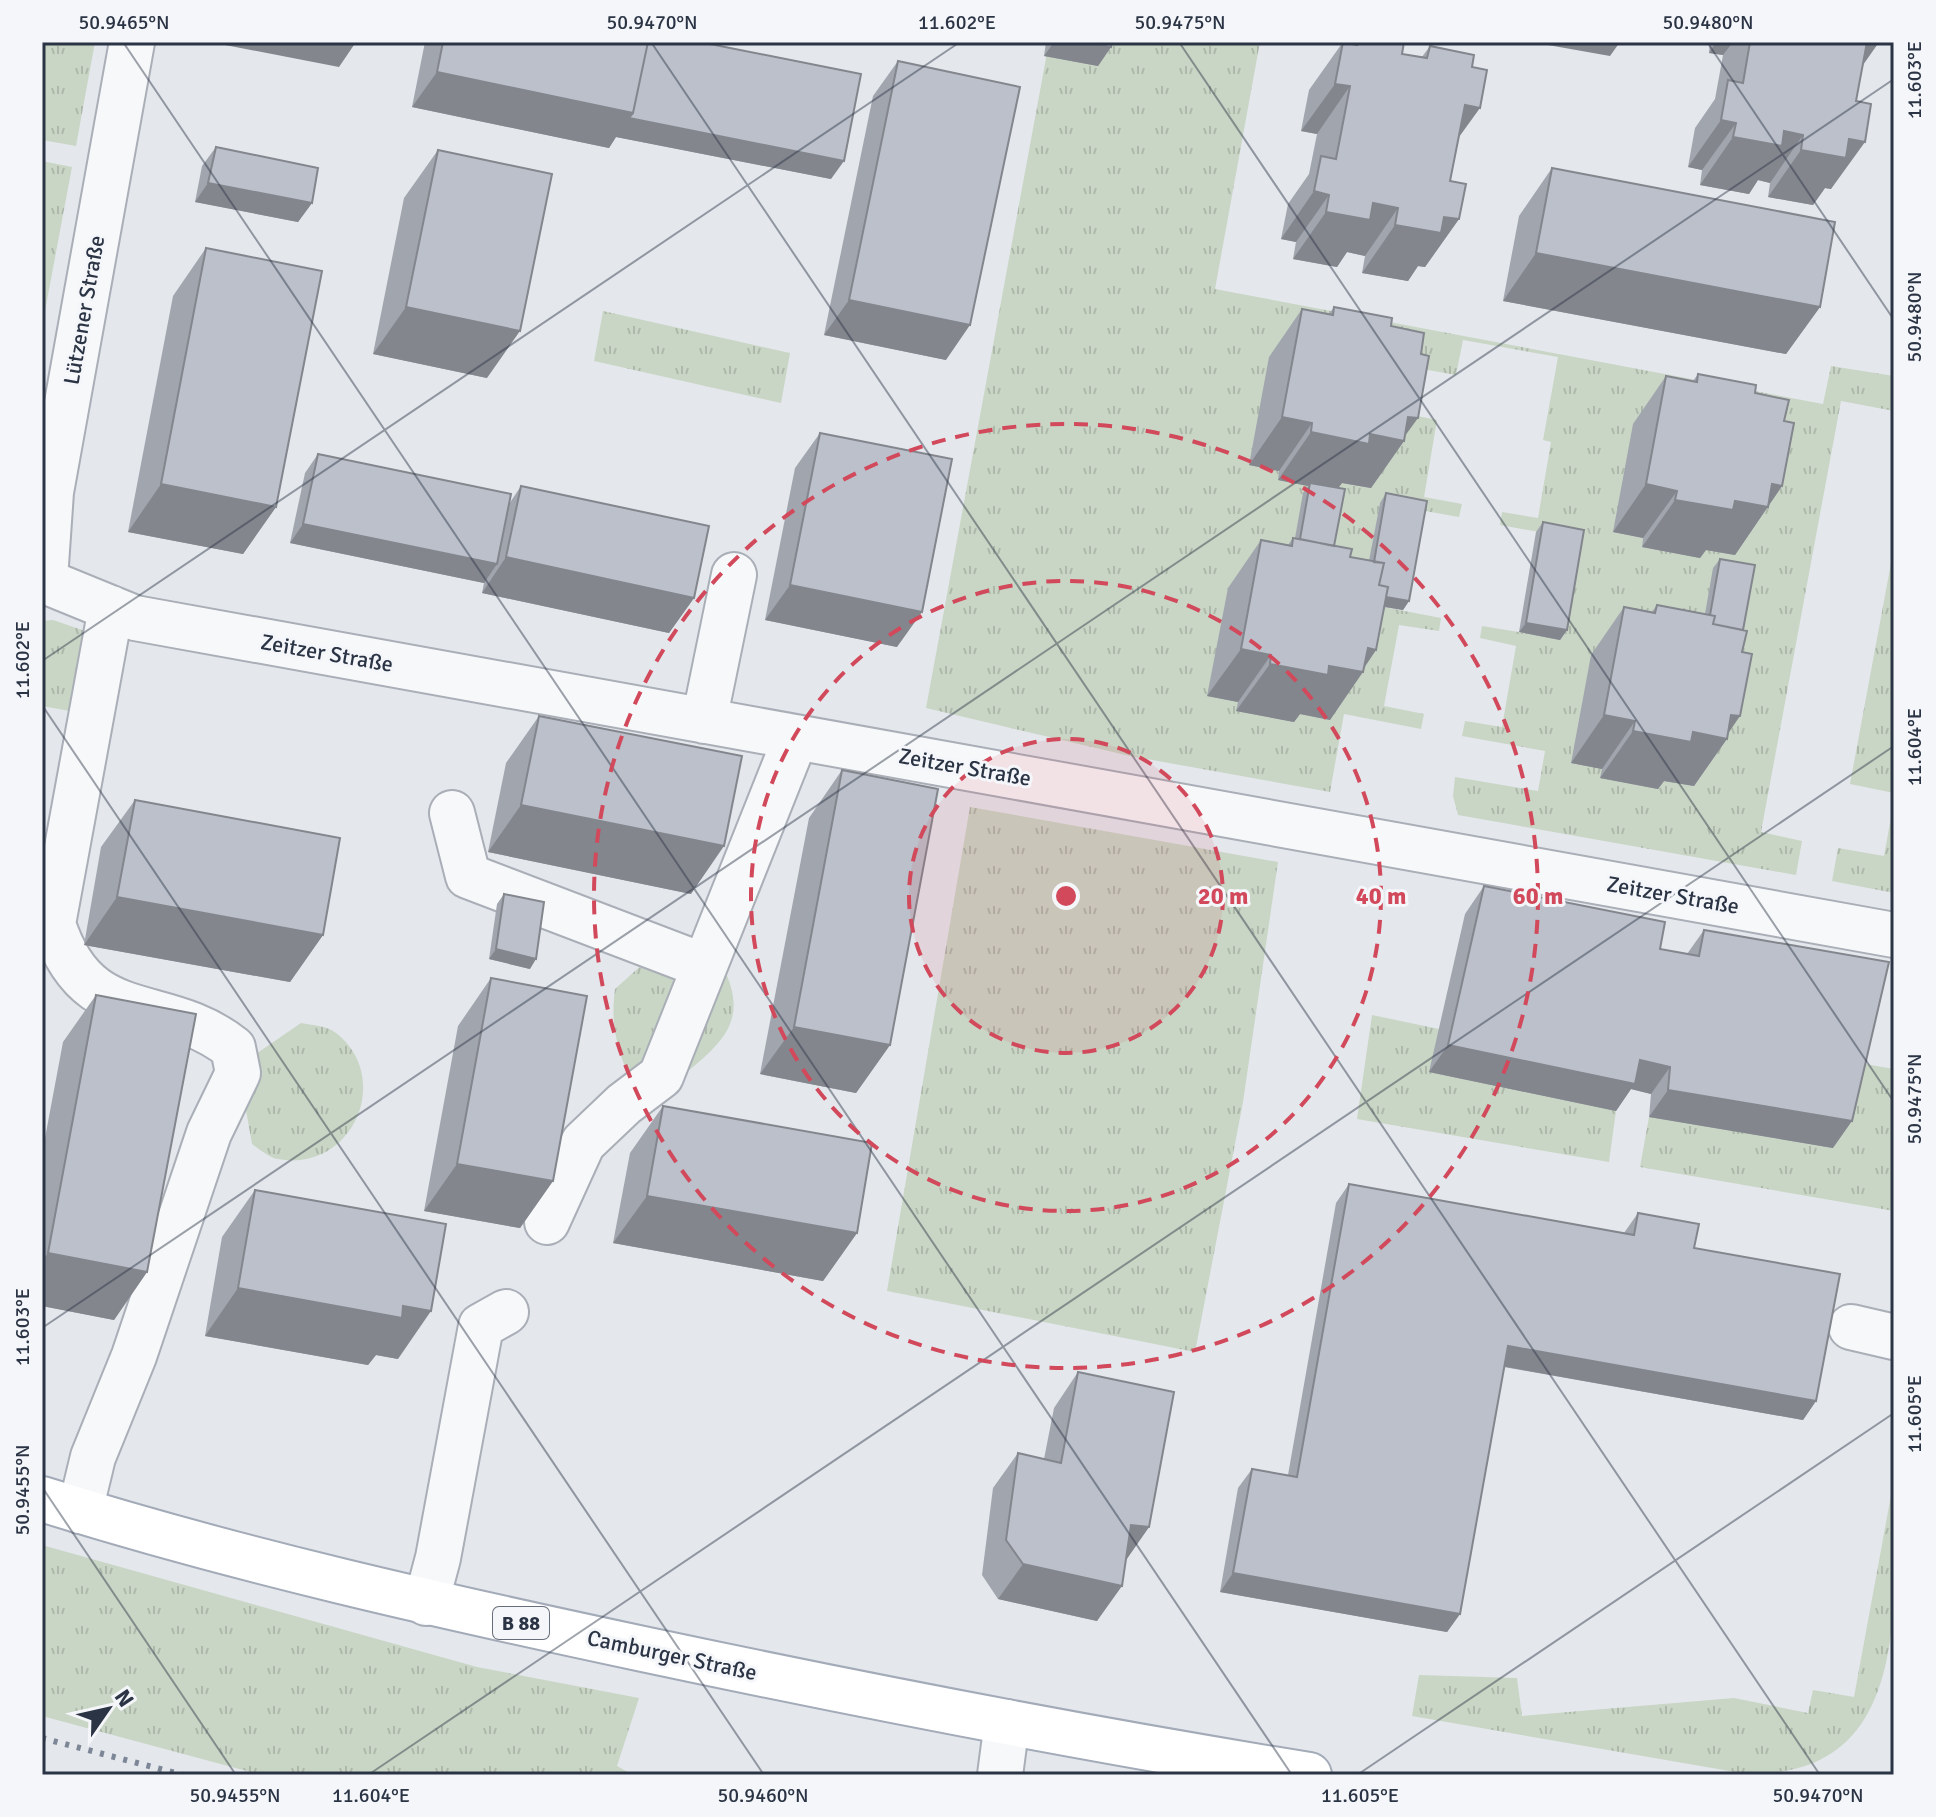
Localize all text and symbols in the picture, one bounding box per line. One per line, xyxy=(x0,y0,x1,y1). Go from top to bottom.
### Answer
text: 50.9465°N xyxy=(78,10,170,35)
text: 50.9470°N xyxy=(606,10,698,35)
text: 11.602°E xyxy=(918,10,996,35)
text: 50.9475°N xyxy=(1134,10,1226,35)
text: 50.9480°N xyxy=(1662,10,1754,35)
text: 11.603°E xyxy=(1902,41,1927,119)
street label: Lützener Straße xyxy=(58,233,110,387)
text: 50.9480°N xyxy=(1902,271,1927,363)
text: 11.602°E xyxy=(10,621,35,699)
street label: Zeitzer Straße xyxy=(259,628,395,678)
text: 11.604°E xyxy=(1902,708,1927,786)
street label: Zeitzer Straße xyxy=(897,742,1033,792)
street label: Zeitzer Straße xyxy=(1605,870,1741,920)
text: 20 m xyxy=(1198,881,1248,911)
text: 40 m xyxy=(1356,881,1406,911)
text: 60 m xyxy=(1513,881,1563,911)
centre of rings xyxy=(1052,882,1080,910)
text: 50.9475°N xyxy=(1902,1053,1927,1145)
text: 11.603°E xyxy=(10,1288,35,1366)
text: 11.605°E xyxy=(1902,1375,1927,1453)
text: 50.9455°N xyxy=(10,1444,35,1536)
road number: B 88 xyxy=(493,1607,549,1639)
street label: Camburger Straße xyxy=(585,1624,759,1686)
north arrow xyxy=(68,1669,148,1749)
text: N xyxy=(109,1684,140,1712)
text: 50.9455°N xyxy=(189,1783,281,1808)
text: 11.604°E xyxy=(332,1783,410,1808)
text: 50.9460°N xyxy=(717,1783,809,1808)
text: 11.605°E xyxy=(1321,1783,1399,1808)
text: 50.9470°N xyxy=(1772,1783,1864,1808)

